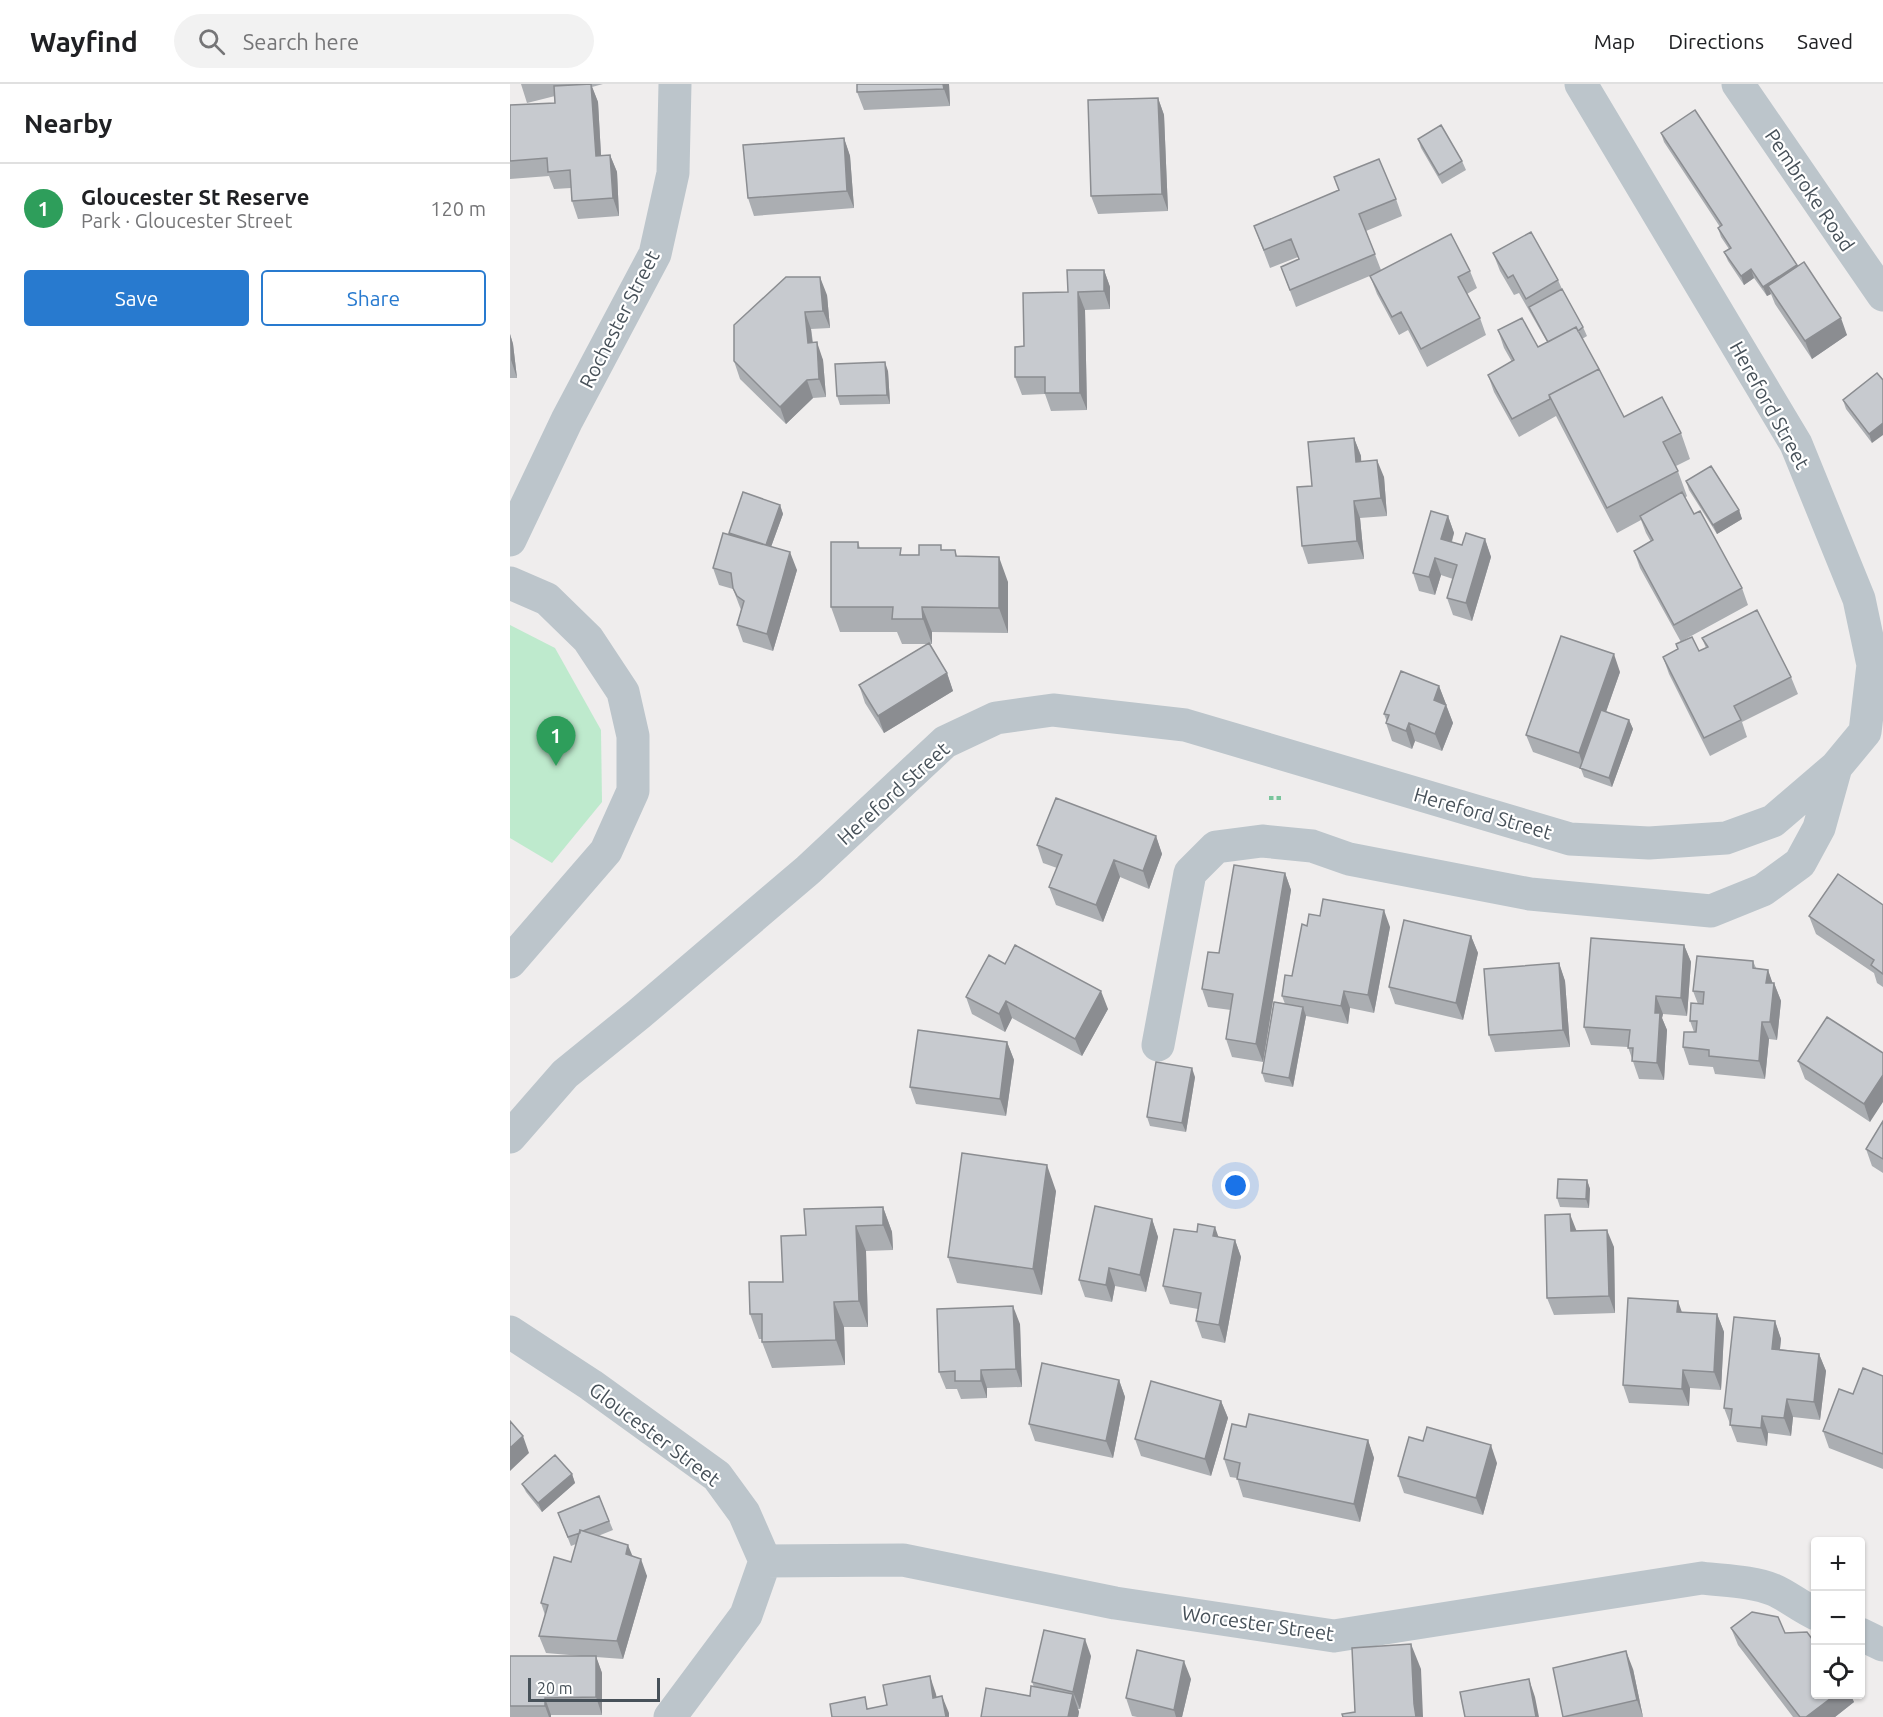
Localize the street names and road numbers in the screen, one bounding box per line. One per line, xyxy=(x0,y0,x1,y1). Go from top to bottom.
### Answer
street label: Pembroke Road xyxy=(1761,125,1859,255)
street label: Rochester Street xyxy=(574,246,664,392)
street label: Hereford Street xyxy=(1725,337,1815,473)
street label: Hereford Street xyxy=(832,737,954,849)
street label: Hereford Street xyxy=(1411,782,1555,844)
street label: Gloucester Street xyxy=(585,1377,725,1491)
street label: Worcester Street xyxy=(1181,1601,1336,1645)

